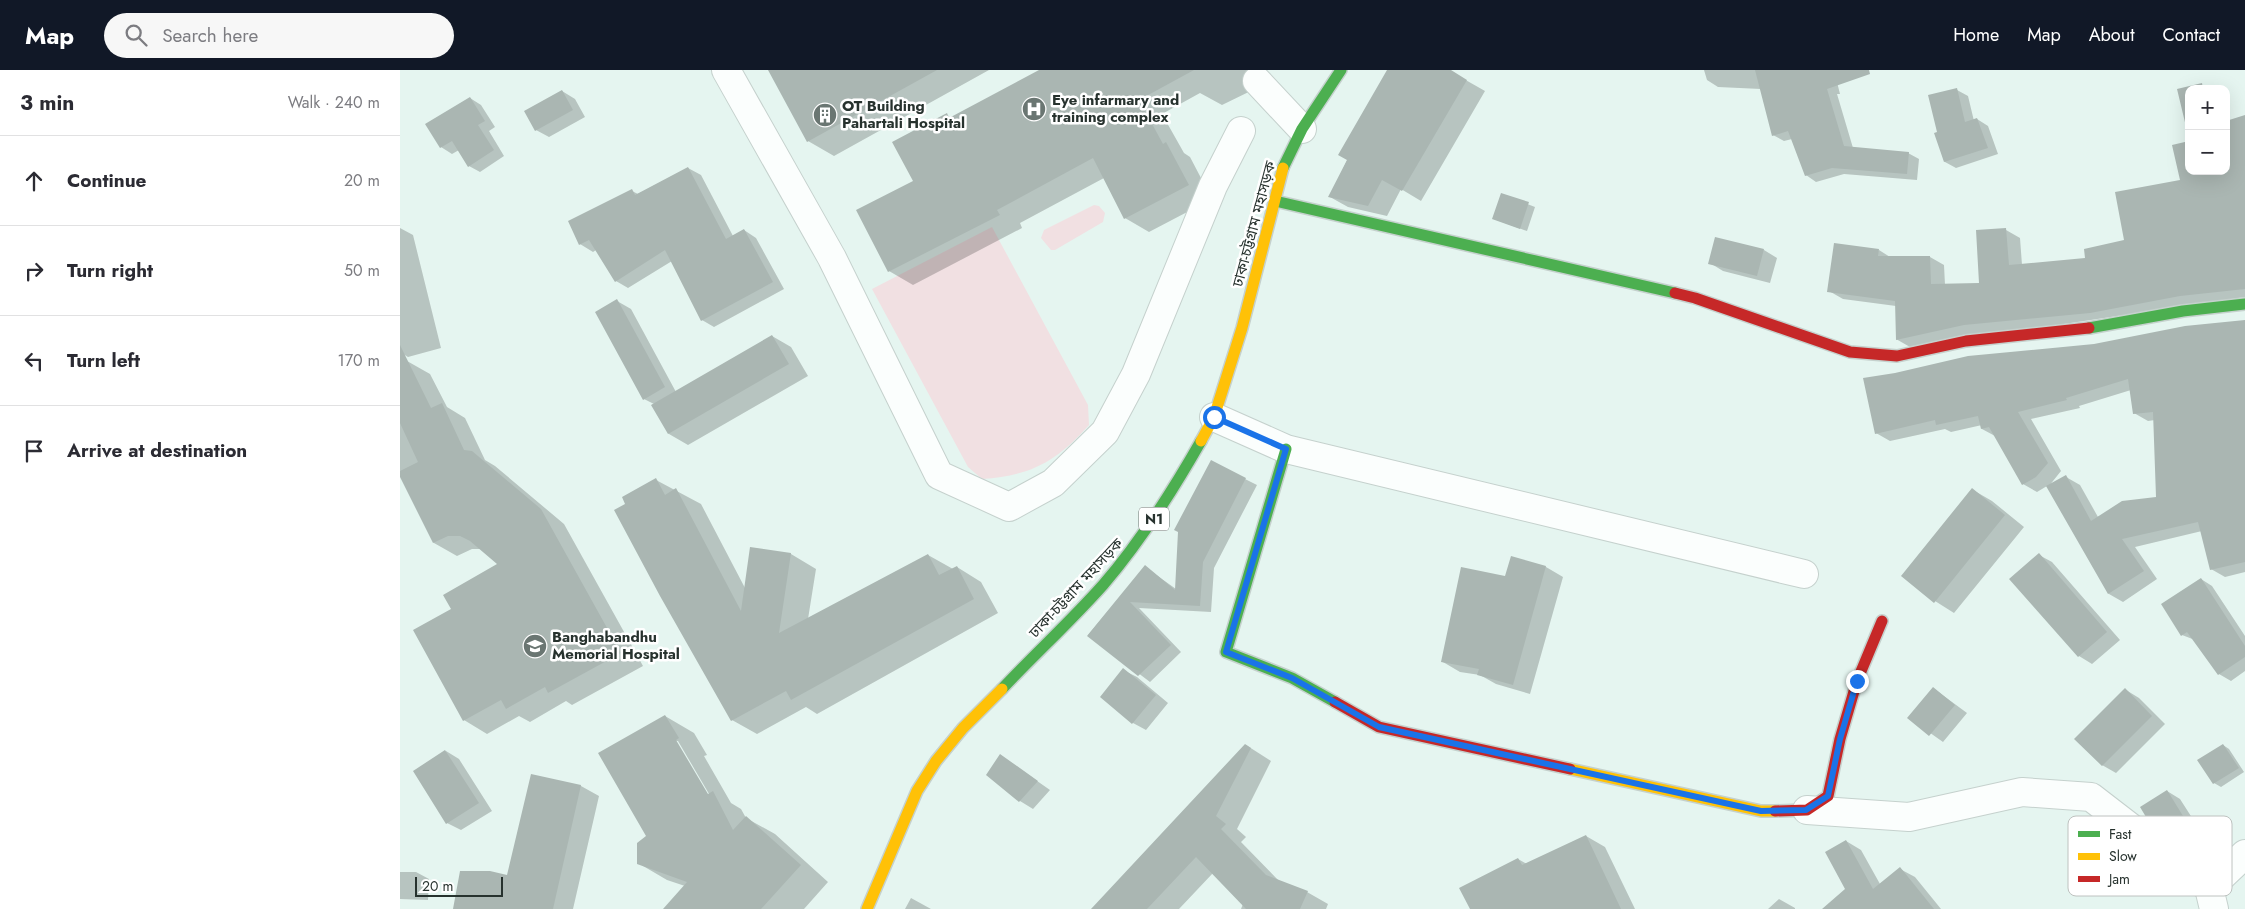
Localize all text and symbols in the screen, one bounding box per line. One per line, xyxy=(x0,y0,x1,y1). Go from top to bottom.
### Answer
search box xyxy=(104,13,454,58)
text: Map xyxy=(25,18,74,53)
icon: search xyxy=(122,21,150,49)
text: Search here xyxy=(162,22,258,49)
text: Home xyxy=(1953,22,1999,48)
text: Map xyxy=(2027,22,2061,48)
text: About xyxy=(2089,22,2134,48)
text: Contact xyxy=(2162,22,2220,48)
map controls xyxy=(2185,85,2230,175)
button: + xyxy=(2185,85,2230,130)
text: 3 min xyxy=(20,88,74,118)
place label: Eye infarmary and training complex xyxy=(1052,89,1179,128)
text: Walk · 240 m xyxy=(288,91,380,114)
place label: OT Building Pahartali Hospital xyxy=(842,95,965,134)
hospital icon: Eye infarmary and training complex xyxy=(1021,96,1047,122)
building icon: OT Building Pahartali Hospital xyxy=(812,102,838,128)
button: − xyxy=(2185,130,2230,175)
street label: ঢাকা-চট্টগ্রাম মহাসড়ক xyxy=(1226,158,1282,290)
icon: ahead xyxy=(20,167,48,195)
text: Continue xyxy=(67,167,146,194)
text: 20 m xyxy=(344,169,380,192)
icon: right xyxy=(20,257,48,285)
text: Turn right xyxy=(67,257,153,284)
text: 50 m xyxy=(344,259,380,282)
icon: left xyxy=(20,347,48,375)
text: Turn left xyxy=(67,347,140,374)
text: 170 m xyxy=(338,349,380,372)
route start xyxy=(1203,406,1226,429)
icon: arrive xyxy=(20,437,48,465)
text: Arrive at destination xyxy=(67,437,247,464)
road number: N1 xyxy=(1139,508,1169,530)
street label: ঢাকা-চট্টগ্রাম মহাসড়ক xyxy=(1023,533,1129,644)
place label: Banghabandhu Memorial Hospital xyxy=(552,626,680,665)
school or university icon: Banghabandhu Memorial Hospital xyxy=(522,633,548,659)
route end xyxy=(1846,670,1869,693)
legend xyxy=(2068,816,2232,896)
text: Fast xyxy=(2109,824,2132,844)
text: Slow xyxy=(2109,846,2137,866)
text: Jam xyxy=(2107,869,2130,889)
scale bar xyxy=(415,874,502,897)
text: 20 m xyxy=(422,876,454,896)

